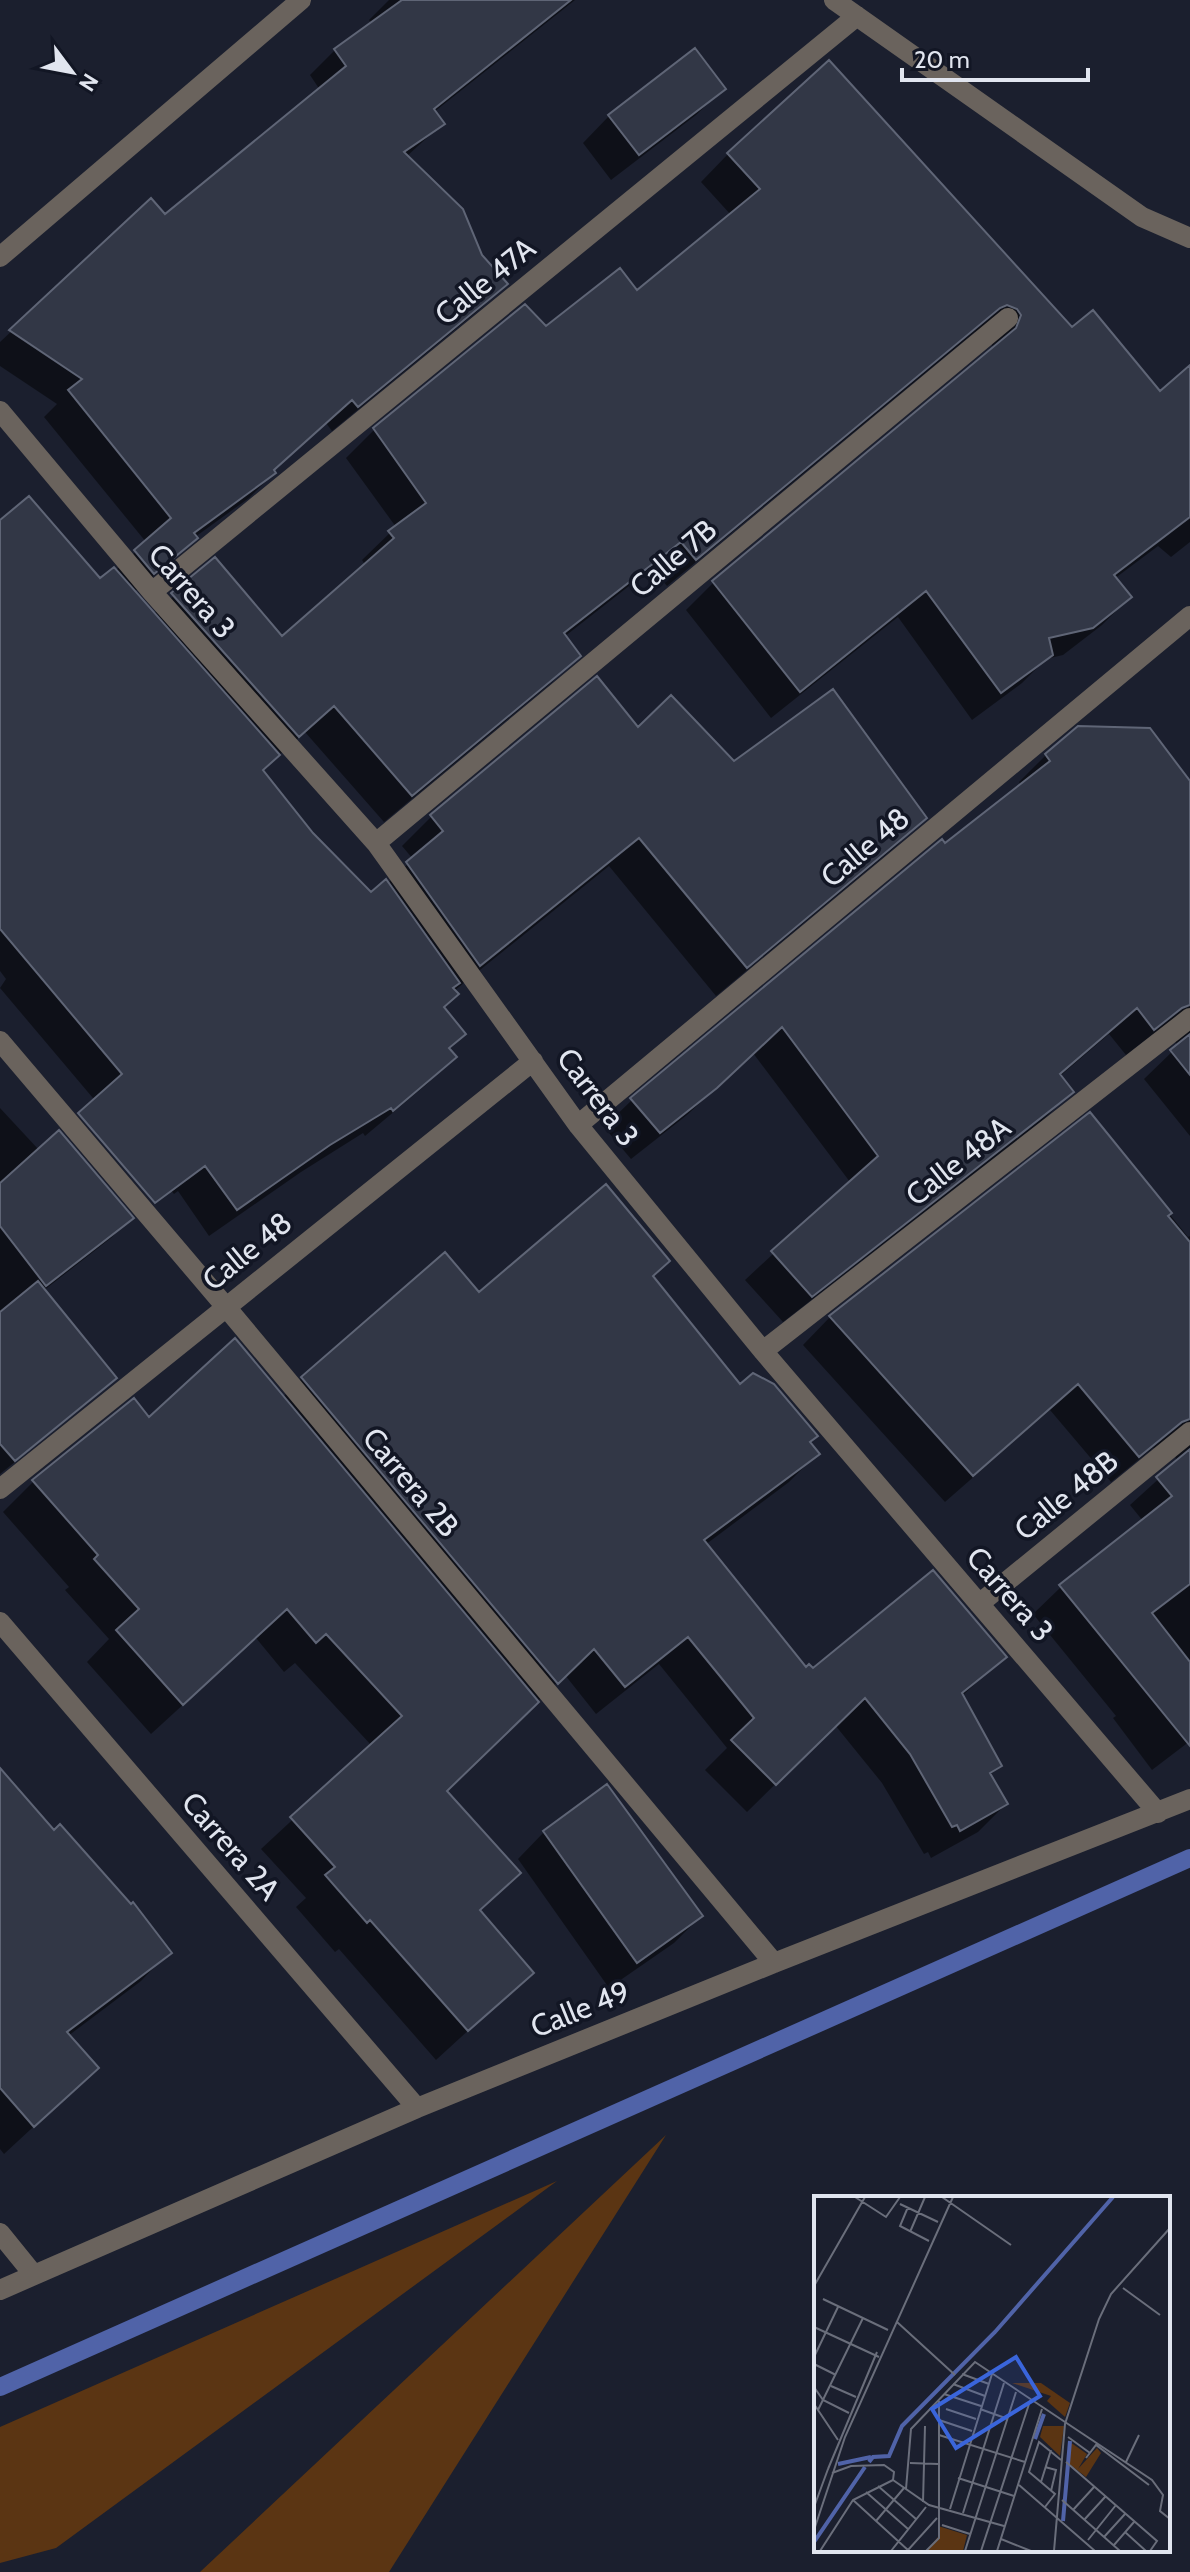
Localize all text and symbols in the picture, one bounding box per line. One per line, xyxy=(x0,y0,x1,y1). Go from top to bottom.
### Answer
north arrow xyxy=(32,32,112,112)
scale bar xyxy=(902,32,1088,82)
text: 20 m xyxy=(914,45,970,74)
text: N xyxy=(73,69,104,96)
street label: Calle 47A xyxy=(427,229,543,333)
street label: Calle 7B xyxy=(622,511,724,605)
street label: Carrera 3 xyxy=(141,536,243,646)
street label: Calle 48 xyxy=(813,799,917,895)
street label: Carrera 3 xyxy=(549,1041,647,1153)
street label: Calle 48A xyxy=(898,1108,1018,1213)
street label: Calle 48 xyxy=(195,1204,299,1298)
street label: Carrera 2B xyxy=(355,1420,467,1544)
street label: Calle 48B xyxy=(1007,1442,1125,1548)
street label: Carrera 3 xyxy=(959,1539,1061,1649)
street label: Carrera 2A xyxy=(174,1784,288,1908)
street label: Calle 49 xyxy=(525,1972,635,2046)
inset map xyxy=(814,2196,1170,2552)

